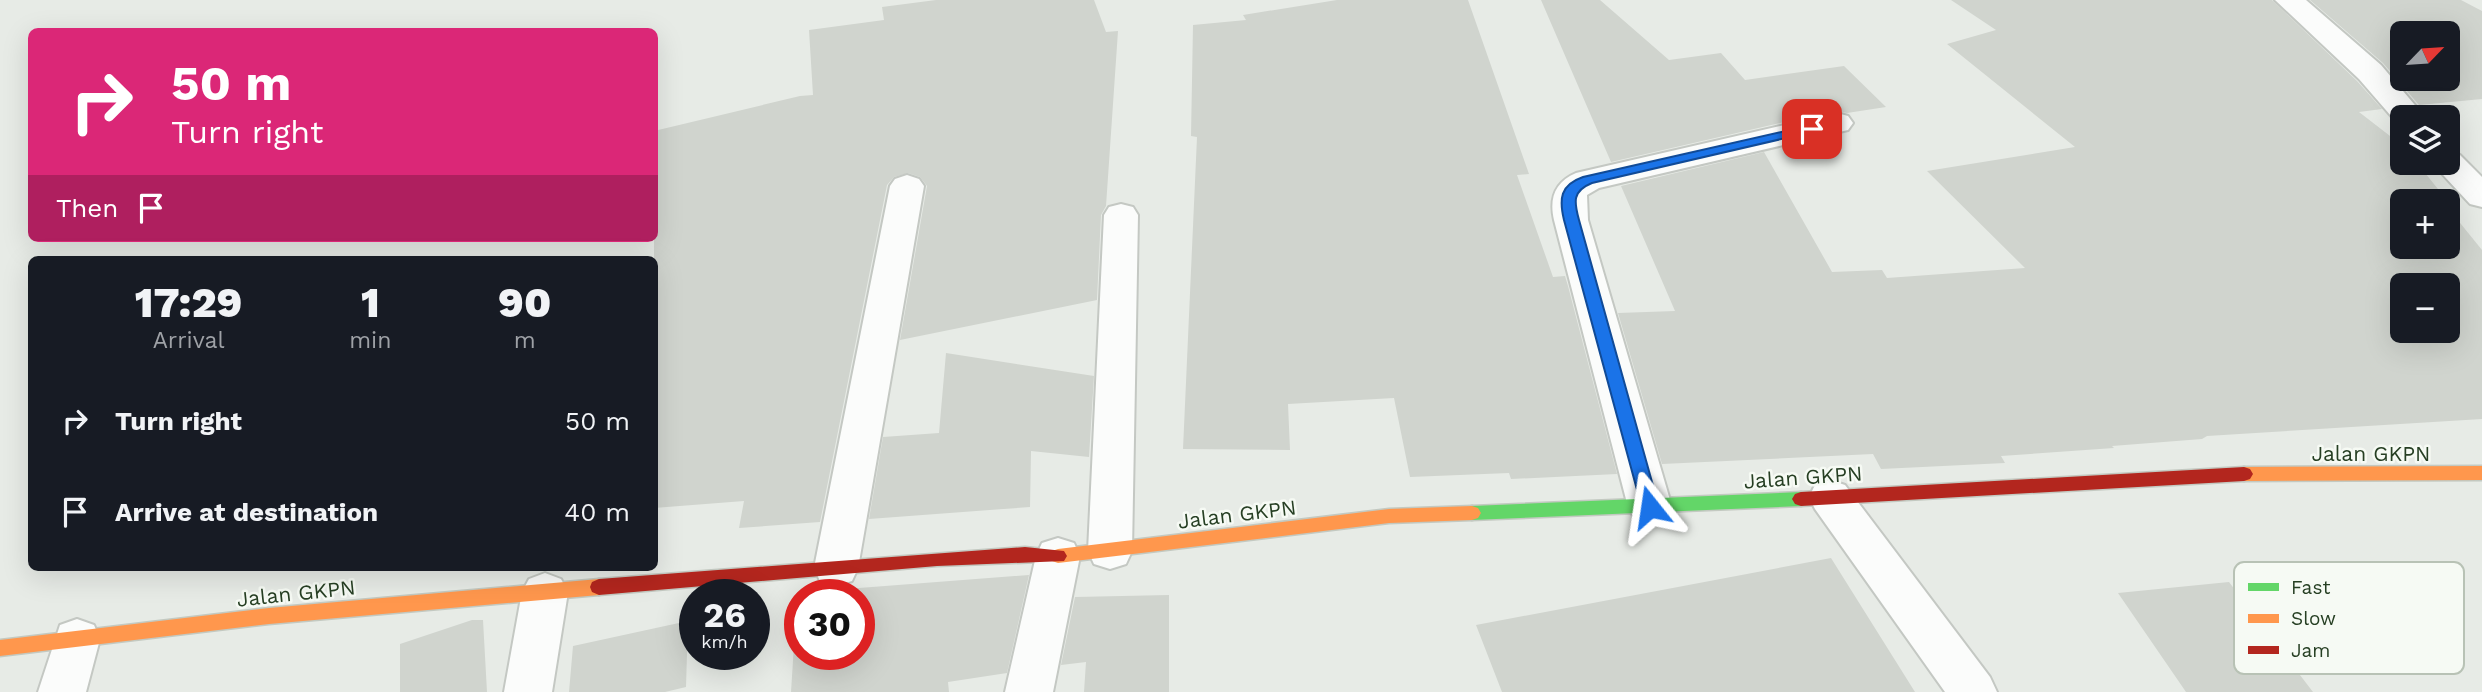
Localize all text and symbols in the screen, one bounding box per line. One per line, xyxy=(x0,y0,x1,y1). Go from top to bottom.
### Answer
north arrow xyxy=(2390,21,2460,91)
map controls xyxy=(2390,21,2460,343)
text: 50 m xyxy=(171,54,291,112)
icon: right xyxy=(56,56,147,147)
pin xyxy=(1782,99,1842,159)
button: layers xyxy=(2390,105,2460,175)
icon: arrive xyxy=(1793,110,1831,148)
text: Turn right xyxy=(171,113,323,151)
icon: arrive xyxy=(132,189,170,227)
button: + xyxy=(2390,189,2460,259)
text: Then xyxy=(56,193,118,223)
button: − xyxy=(2390,273,2460,343)
text: 17:29 xyxy=(135,278,243,327)
text: 1 xyxy=(361,278,380,327)
text: 90 xyxy=(498,278,551,327)
text: Arrival xyxy=(153,327,224,354)
text: min xyxy=(349,327,391,354)
text: m xyxy=(514,327,536,354)
icon: right xyxy=(56,402,94,440)
text: Turn right xyxy=(115,406,242,436)
text: 50 m xyxy=(565,406,630,436)
street label: Jalan GKPN xyxy=(2311,441,2431,466)
street label: Jalan GKPN xyxy=(1743,460,1863,494)
position arrow xyxy=(1613,470,1687,544)
icon: arrive xyxy=(56,493,94,531)
street label: Jalan GKPN xyxy=(1176,494,1298,534)
text: Arrive at destination xyxy=(115,497,378,527)
text: 40 m xyxy=(564,497,630,527)
legend xyxy=(2234,562,2464,674)
street label: Jalan GKPN xyxy=(235,574,357,612)
text: Fast xyxy=(2291,576,2330,599)
speed limit sign: 30 xyxy=(784,579,875,670)
text: 26 xyxy=(703,594,746,636)
text: Slow xyxy=(2291,607,2336,630)
text: km/h xyxy=(701,631,748,652)
text: Jam xyxy=(2291,639,2330,662)

